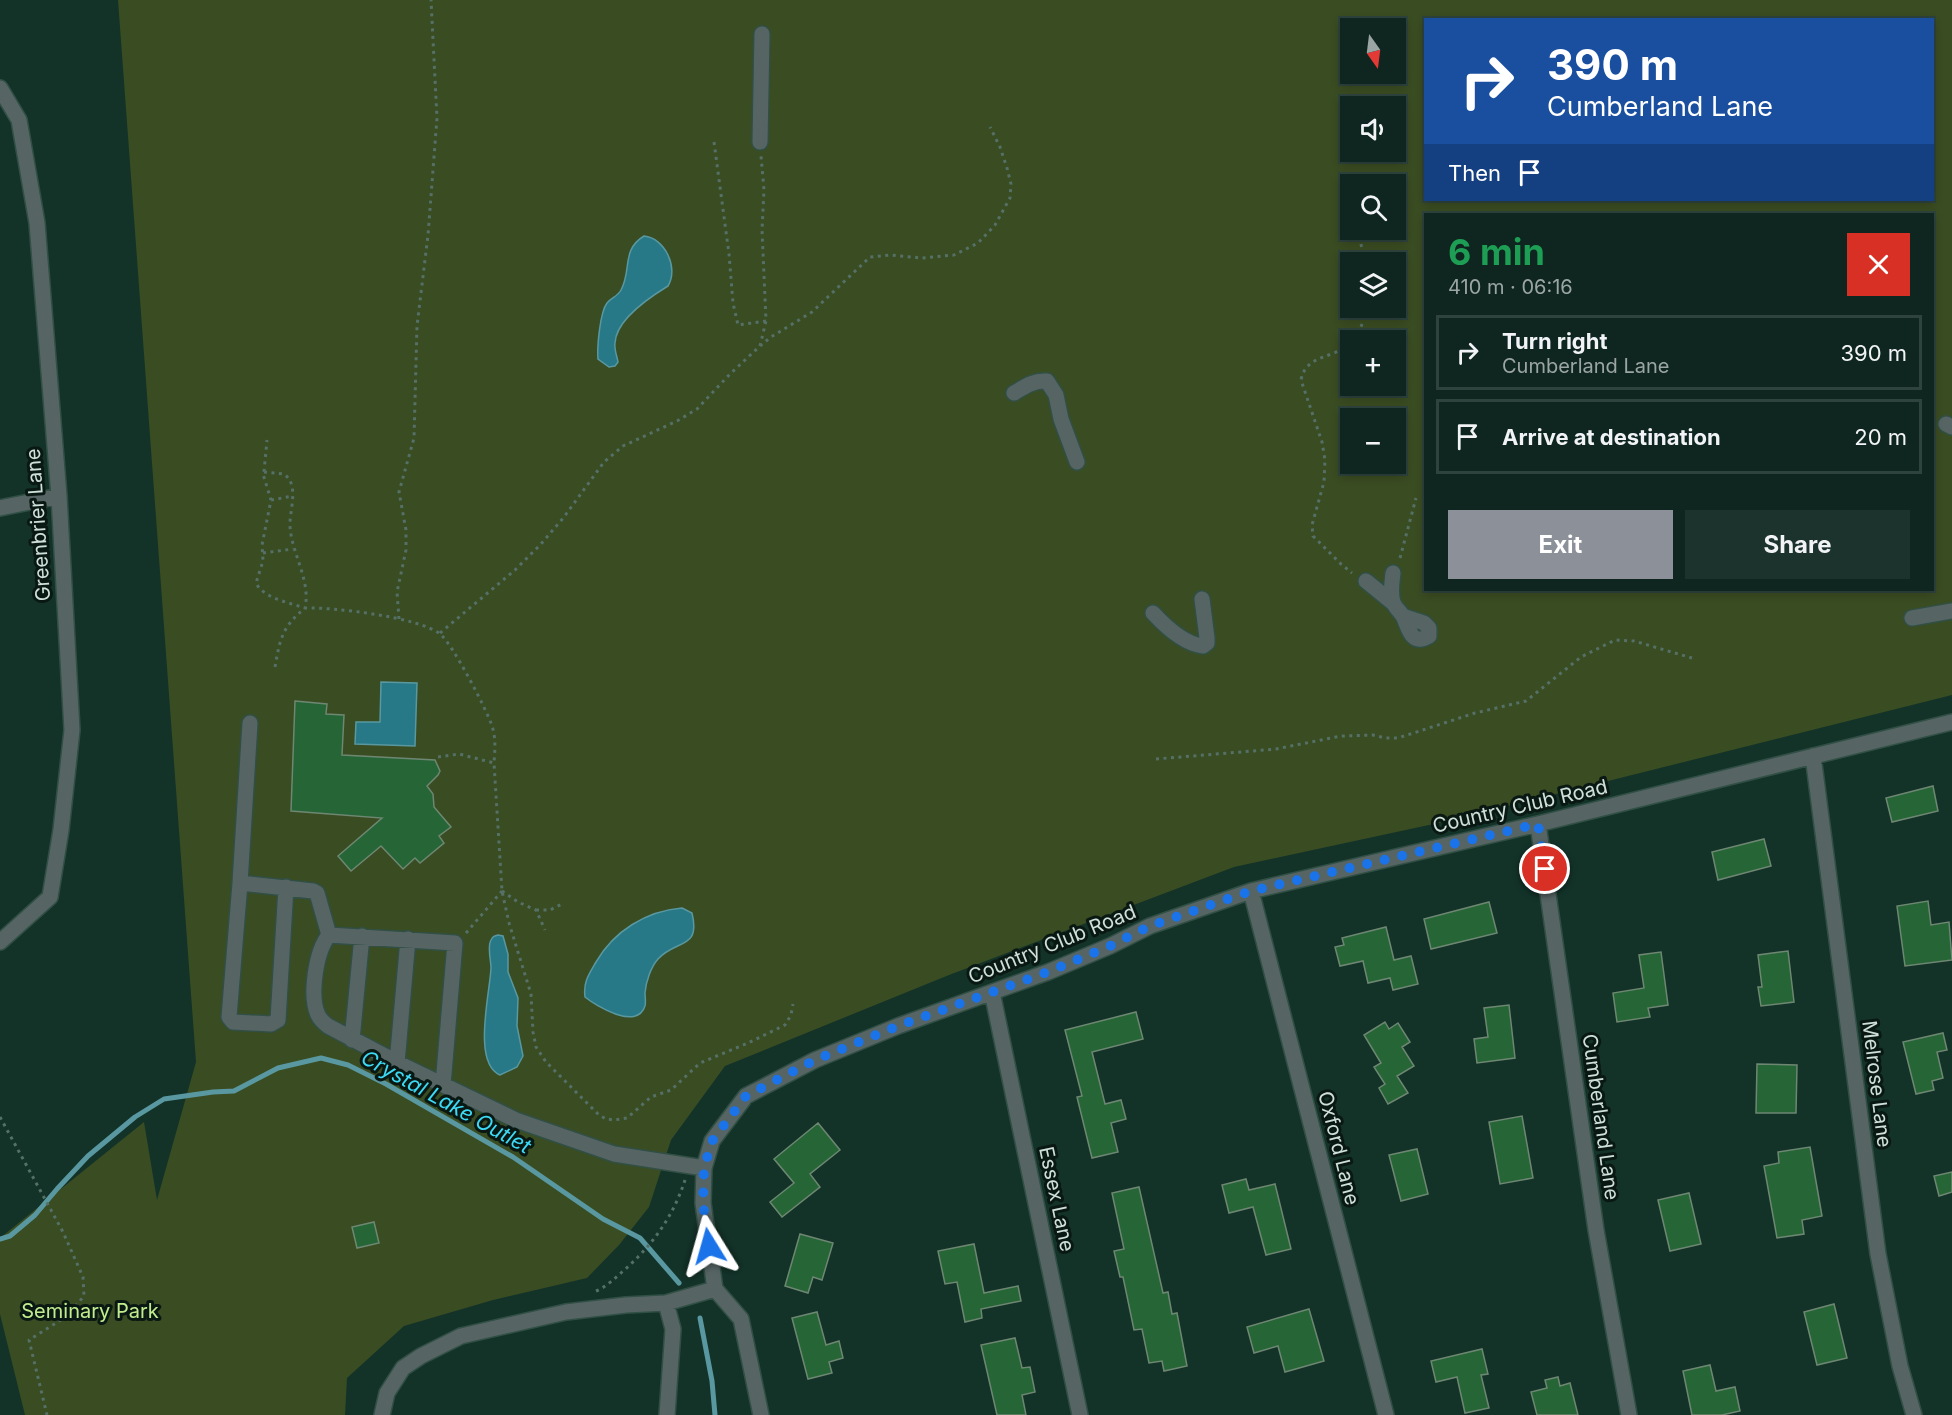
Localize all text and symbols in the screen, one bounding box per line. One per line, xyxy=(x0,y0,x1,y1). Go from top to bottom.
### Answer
north arrow xyxy=(1340,18,1406,84)
map controls xyxy=(1340,18,1406,474)
text: 390 m xyxy=(1547,39,1678,90)
icon: right xyxy=(1448,42,1526,120)
text: Cumberland Lane xyxy=(1547,90,1773,123)
button: sound xyxy=(1340,96,1406,162)
icon: arrive xyxy=(1513,156,1546,189)
text: Then xyxy=(1448,160,1501,186)
button: search xyxy=(1340,174,1406,240)
text: 6 min xyxy=(1448,230,1545,274)
button: close xyxy=(1847,233,1910,296)
button: layers xyxy=(1340,252,1406,318)
text: 410 m · 06:16 xyxy=(1448,275,1573,299)
text: Turn right xyxy=(1502,328,1608,354)
button: + xyxy=(1340,330,1406,396)
icon: right xyxy=(1451,336,1484,369)
text: 390 m xyxy=(1840,340,1907,366)
text: Cumberland Lane xyxy=(1502,354,1669,378)
button: − xyxy=(1340,408,1406,474)
icon: arrive xyxy=(1451,420,1484,453)
text: Arrive at destination xyxy=(1502,424,1721,450)
text: 20 m xyxy=(1854,424,1907,450)
street label: Greenbrier Lane xyxy=(21,448,55,602)
button: Exit xyxy=(1448,510,1673,579)
button: Share xyxy=(1685,510,1910,579)
street label: Country Club Road xyxy=(1430,774,1610,838)
pin xyxy=(1519,843,1570,894)
icon: arrive xyxy=(1528,852,1561,885)
street label: Country Club Road xyxy=(965,899,1139,989)
street label: Melrose Lane xyxy=(1857,1019,1897,1149)
street label: Cumberland Lane xyxy=(1577,1032,1625,1202)
water label: Crystal Lake Outlet xyxy=(357,1045,536,1159)
street label: Oxford Lane xyxy=(1313,1089,1365,1207)
street label: Essex Lane xyxy=(1034,1144,1080,1254)
position arrow xyxy=(677,1214,741,1278)
park label: Seminary Park xyxy=(21,1299,159,1323)

